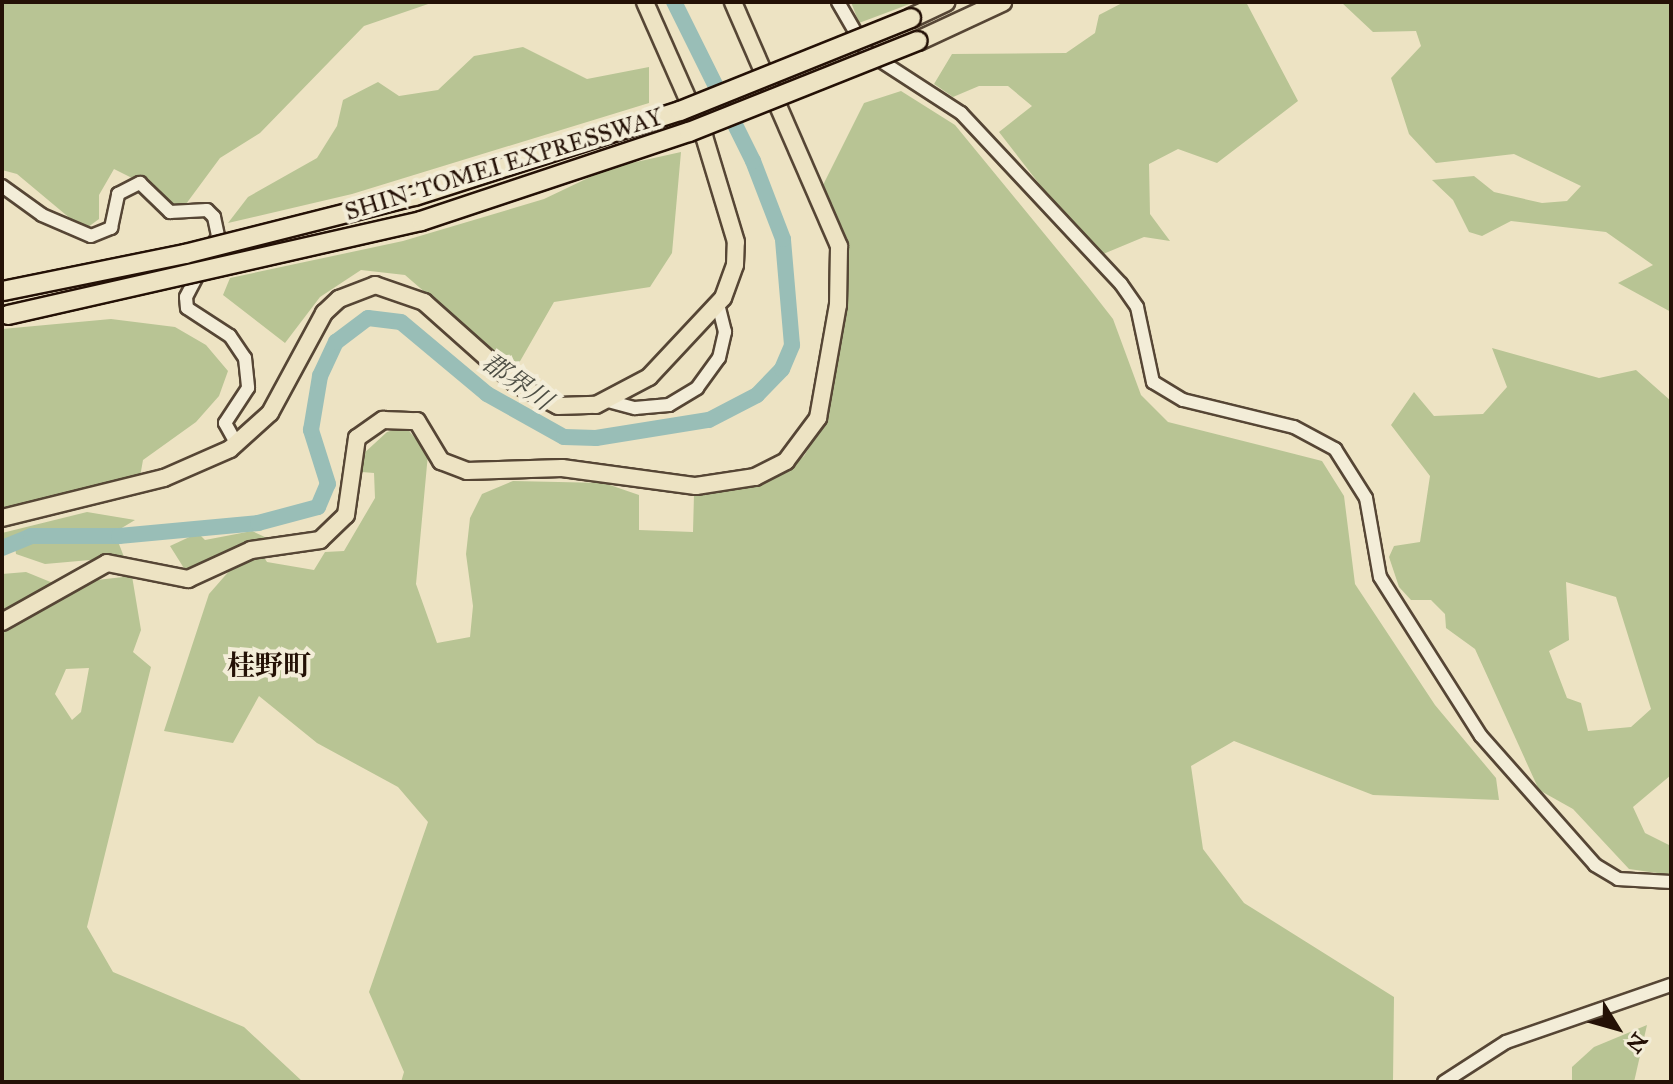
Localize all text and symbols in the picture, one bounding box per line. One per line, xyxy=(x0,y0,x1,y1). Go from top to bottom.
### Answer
street label: SHIN-TOMEI EXPRESSWAY xyxy=(342,103,666,227)
water label: 郡界川 xyxy=(476,347,558,417)
district label: 桂野町 xyxy=(227,649,311,683)
north arrow xyxy=(1577,988,1657,1068)
text: N xyxy=(1620,1027,1653,1058)

